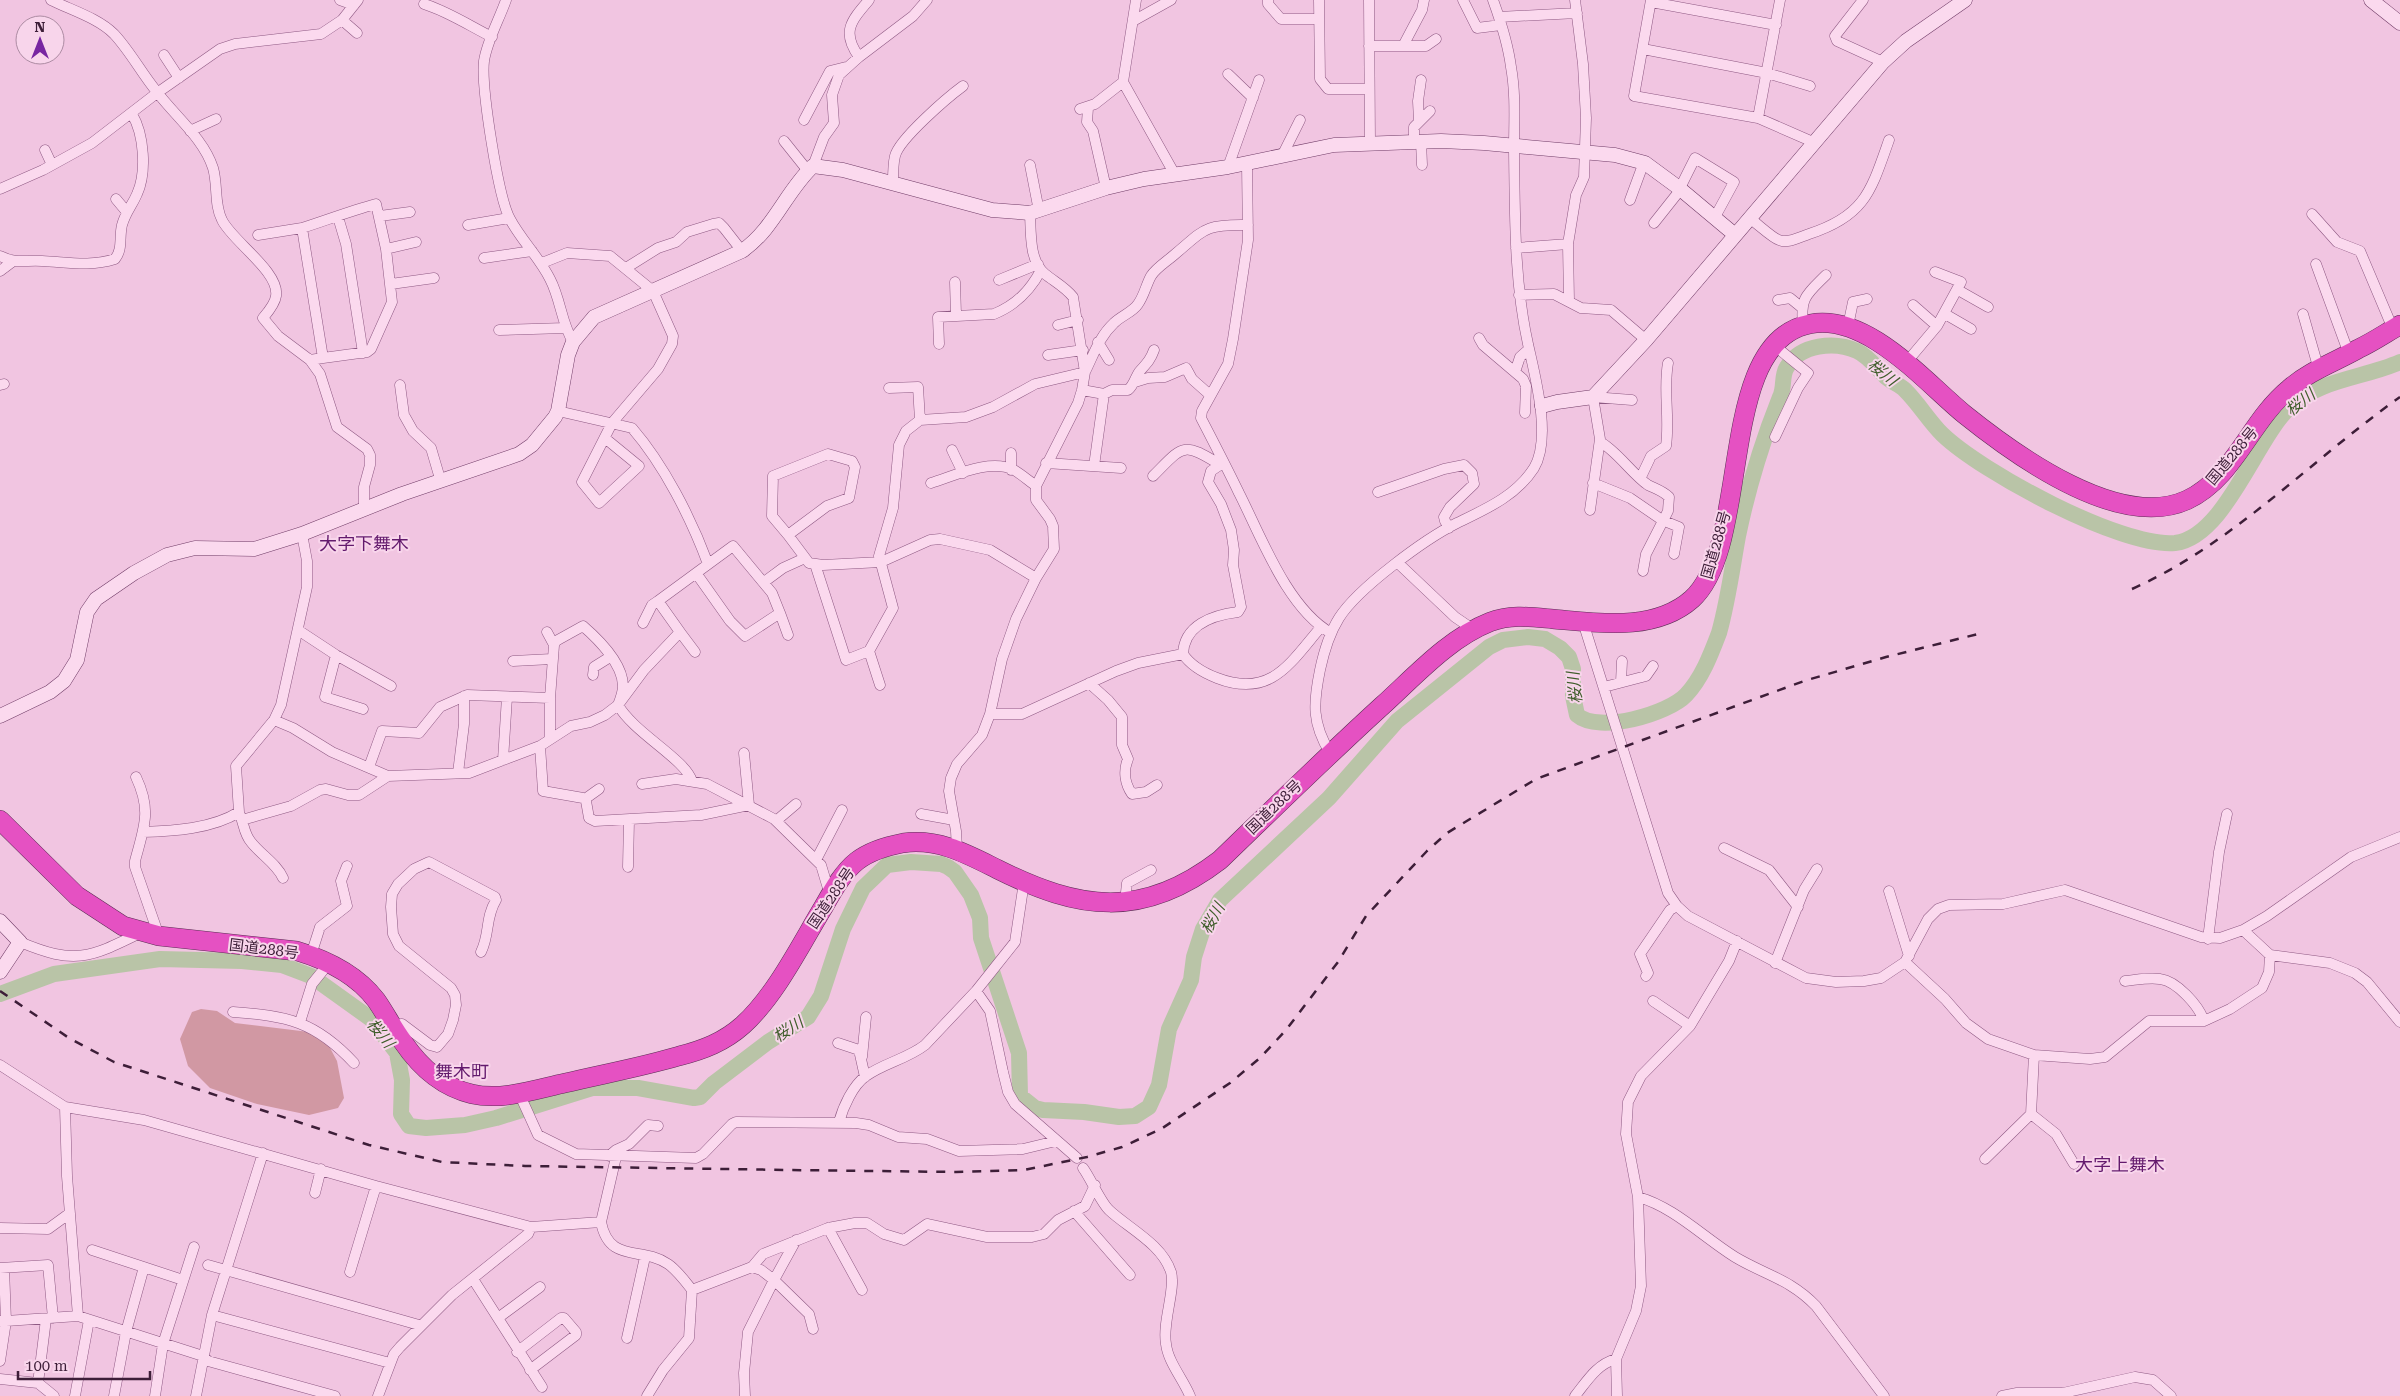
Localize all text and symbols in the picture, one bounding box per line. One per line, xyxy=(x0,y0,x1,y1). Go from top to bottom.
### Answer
north arrow xyxy=(15,15,65,65)
text: N xyxy=(35,19,46,35)
water label: 桜川 xyxy=(1864,355,1903,391)
water label: 桜川 xyxy=(2282,384,2320,420)
street label: 国道288号 xyxy=(2203,423,2261,489)
street label: 国道288号 xyxy=(1698,509,1734,581)
district label: 大字下舞木 xyxy=(319,533,409,554)
water label: 桜川 xyxy=(1563,669,1586,705)
street label: 国道288号 xyxy=(1242,776,1306,838)
street label: 国道288号 xyxy=(804,864,858,932)
water label: 桜川 xyxy=(1196,898,1229,937)
street label: 国道288号 xyxy=(228,936,300,962)
water label: 桜川 xyxy=(770,1012,809,1046)
water label: 桜川 xyxy=(363,1015,399,1053)
district label: 舞木町 xyxy=(435,1061,489,1082)
district label: 大字上舞木 xyxy=(2075,1154,2165,1175)
scale bar xyxy=(18,1348,150,1380)
text: 100 m xyxy=(25,1357,68,1375)

